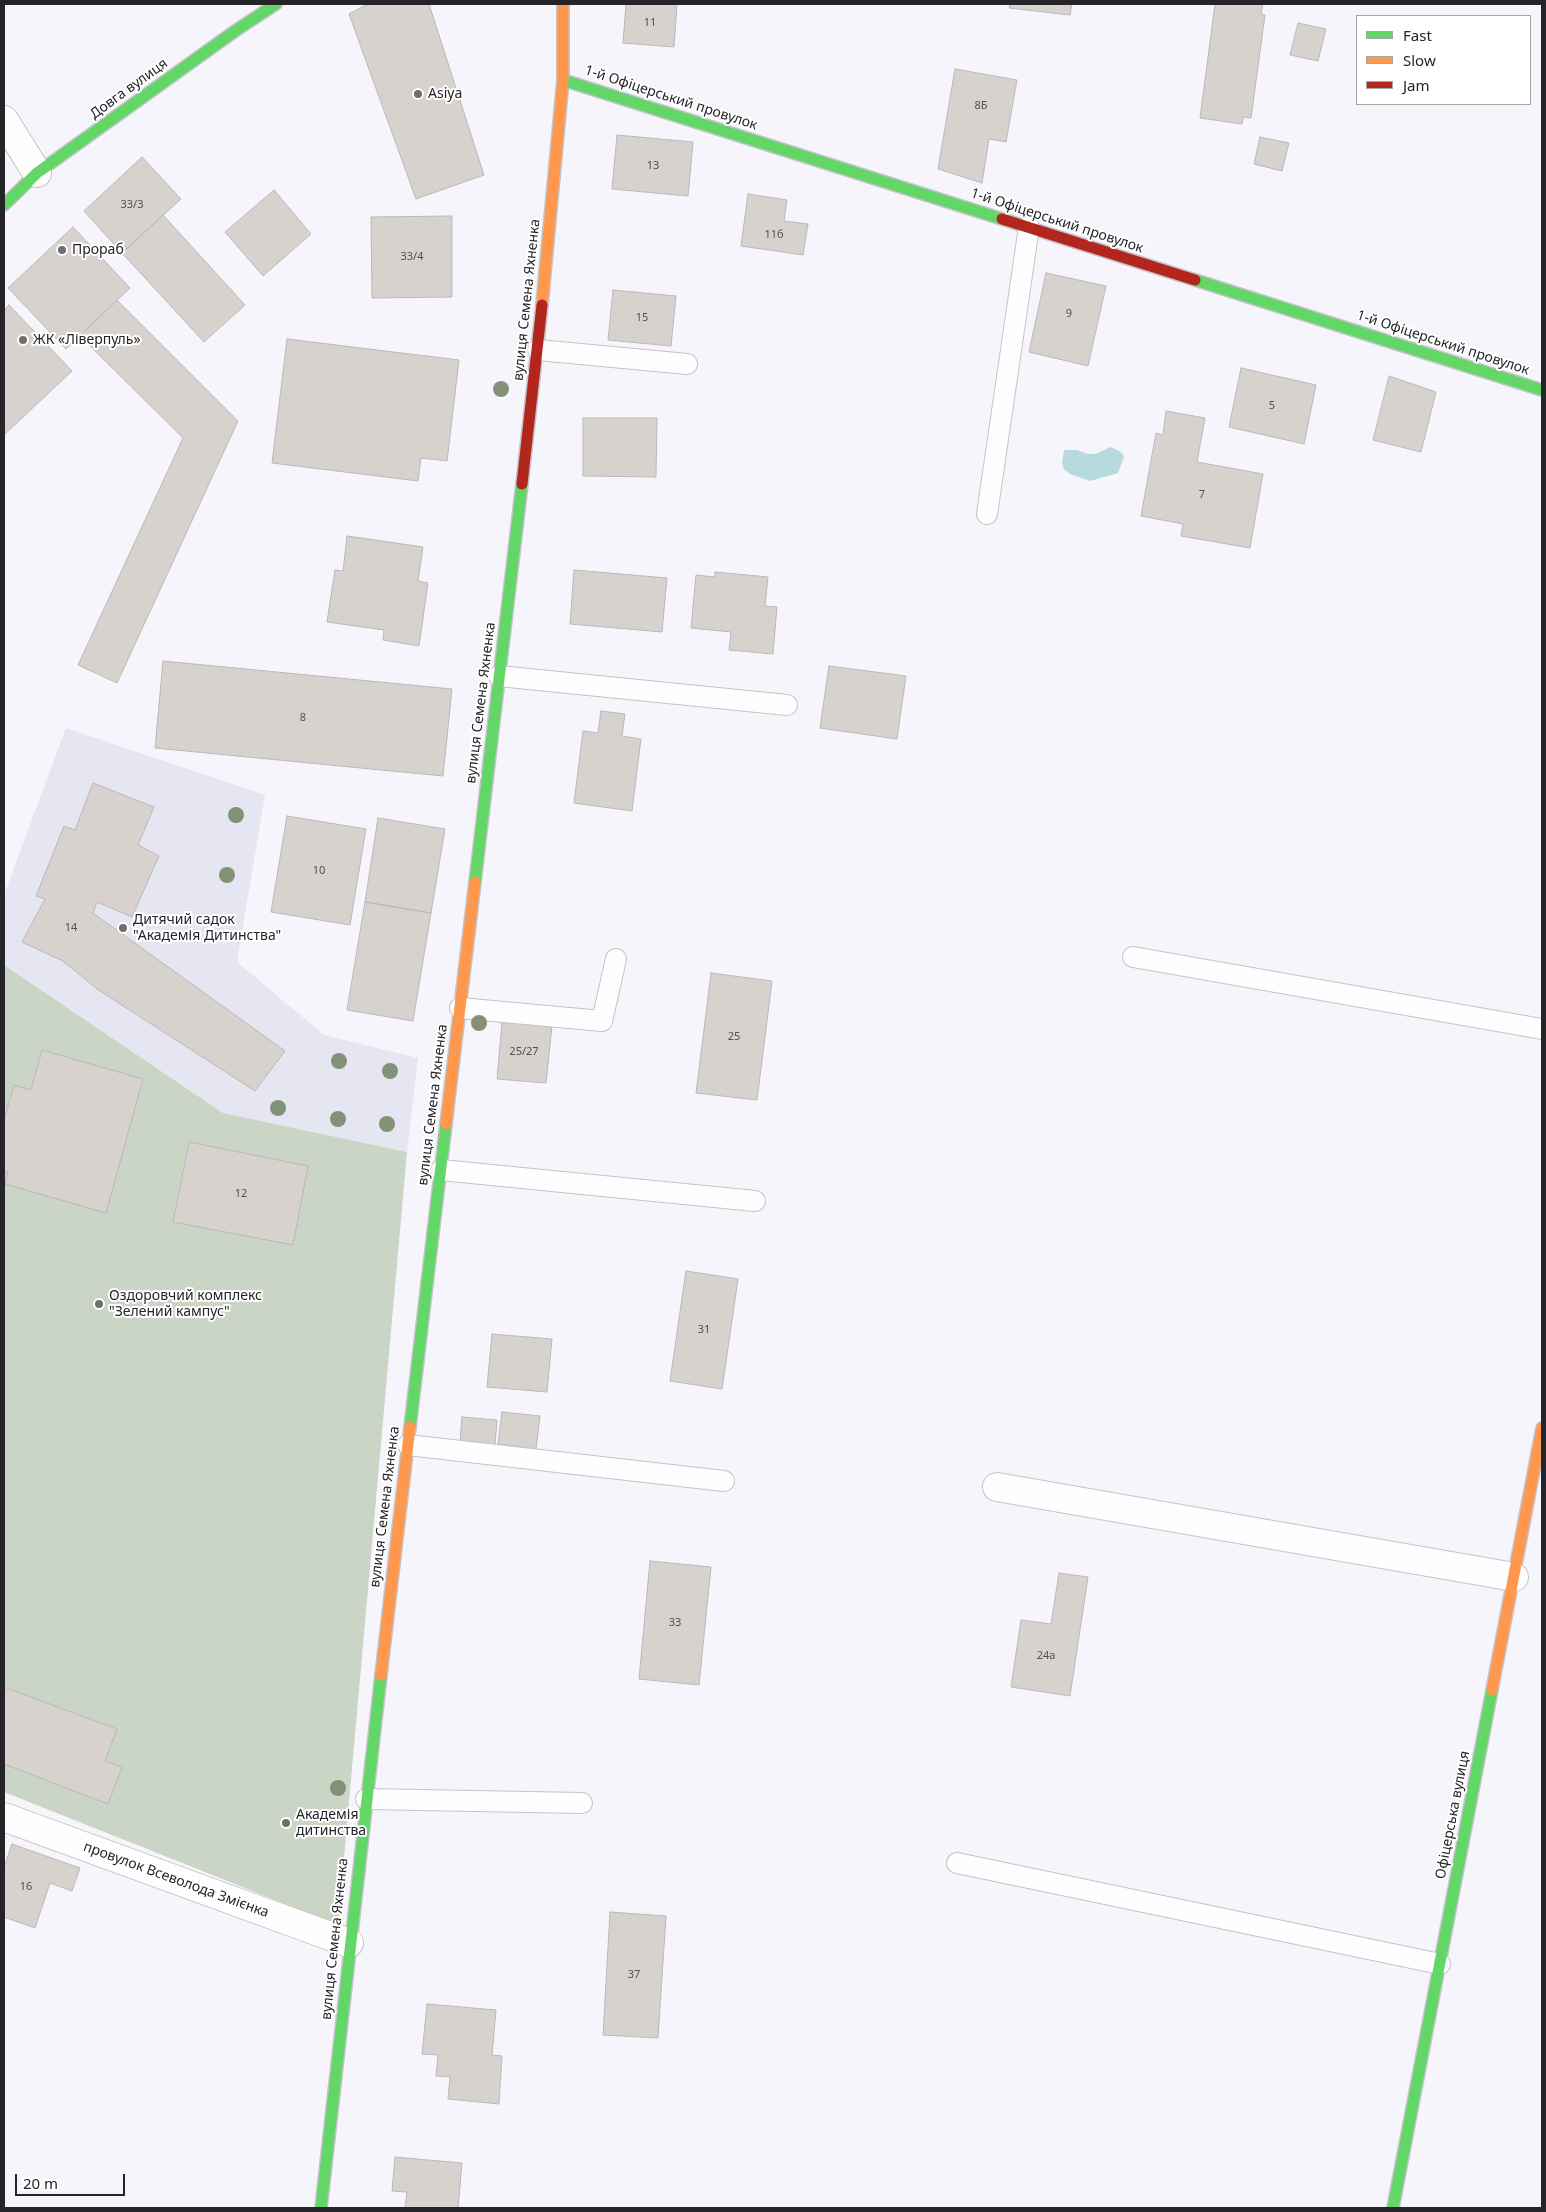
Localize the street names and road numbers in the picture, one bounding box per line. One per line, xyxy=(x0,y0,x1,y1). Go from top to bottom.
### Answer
street label: Довга вулиця xyxy=(87,55,171,123)
street label: 1-й Офіцерський провулок xyxy=(582,62,760,134)
street label: 1-й Офіцерський провулок xyxy=(968,185,1146,257)
street label: вулиця Семена Яхненка xyxy=(510,218,544,382)
street label: 1-й Офіцерський провулок xyxy=(1354,307,1532,379)
street label: вулиця Семена Яхненка xyxy=(463,621,499,785)
street label: вулиця Семена Яхненка xyxy=(415,1023,451,1187)
street label: вулиця Семена Яхненка xyxy=(367,1425,403,1589)
street label: Офіцерська вулиця xyxy=(1432,1749,1474,1881)
street label: провулок Всеволода Змієнка xyxy=(81,1839,271,1921)
street label: вулиця Семена Яхненка xyxy=(318,1857,352,2021)

